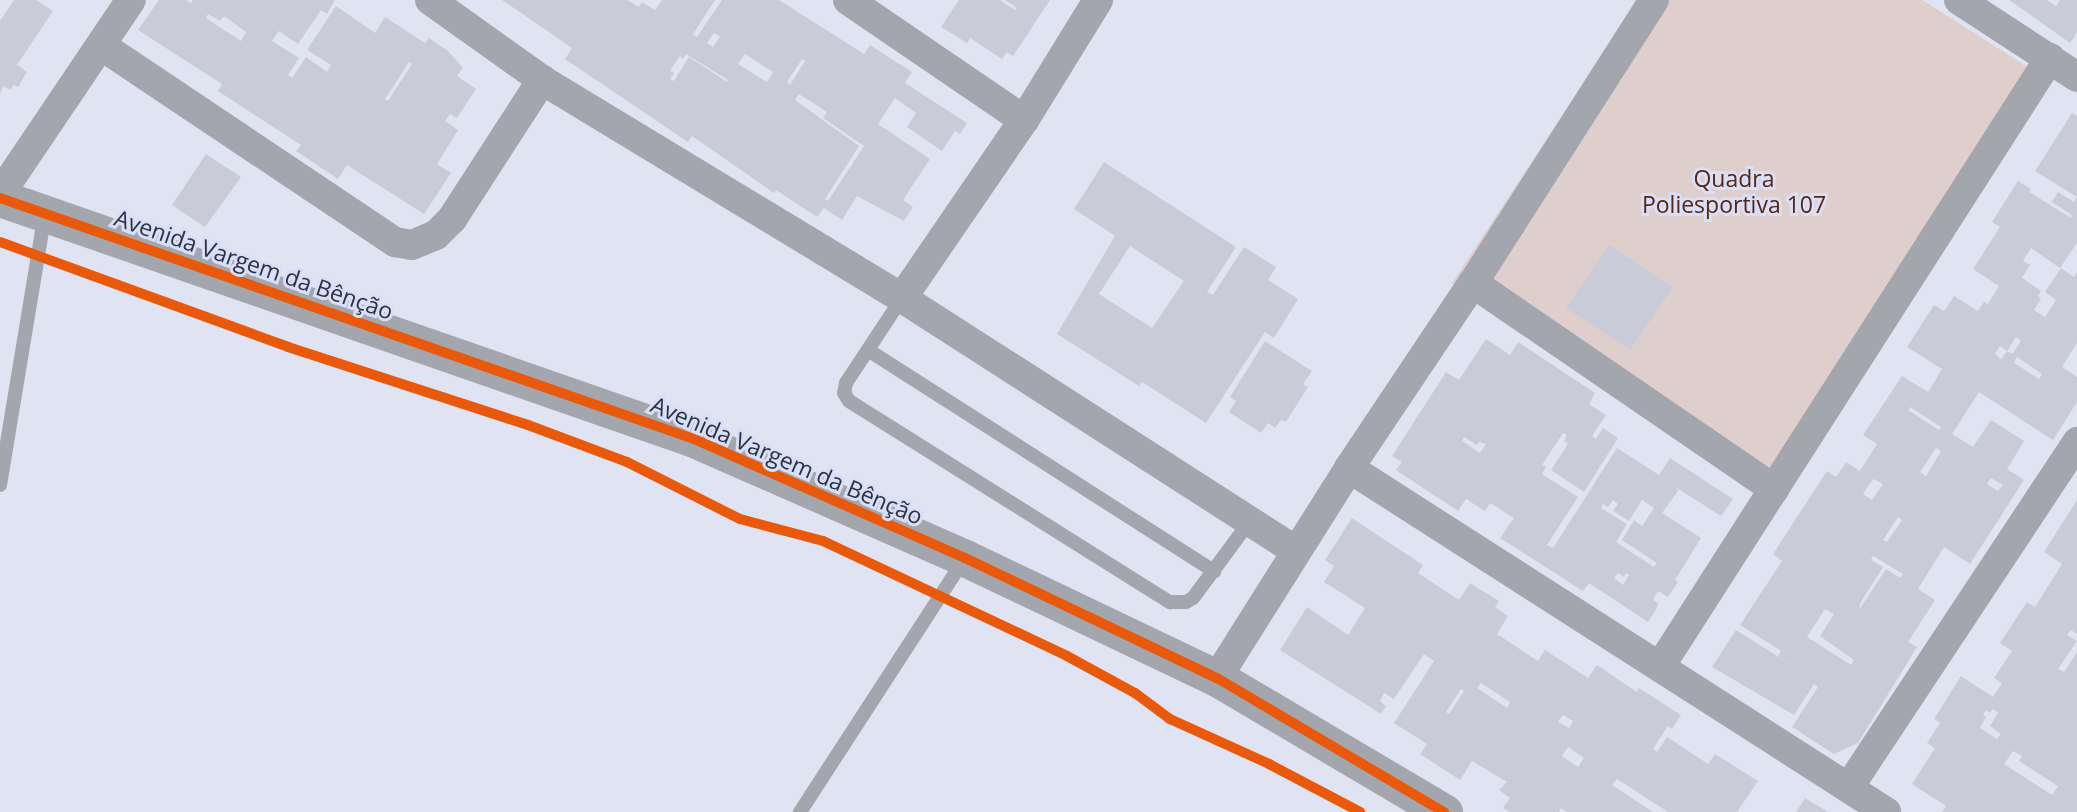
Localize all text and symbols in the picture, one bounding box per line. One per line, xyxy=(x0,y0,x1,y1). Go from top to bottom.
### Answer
park label: Quadra Poliesportiva 107 xyxy=(1642,164,1826,218)
street label: Avenida Vargem da Bênção xyxy=(111,203,397,325)
street label: Avenida Vargem da Bênção xyxy=(647,390,927,530)

